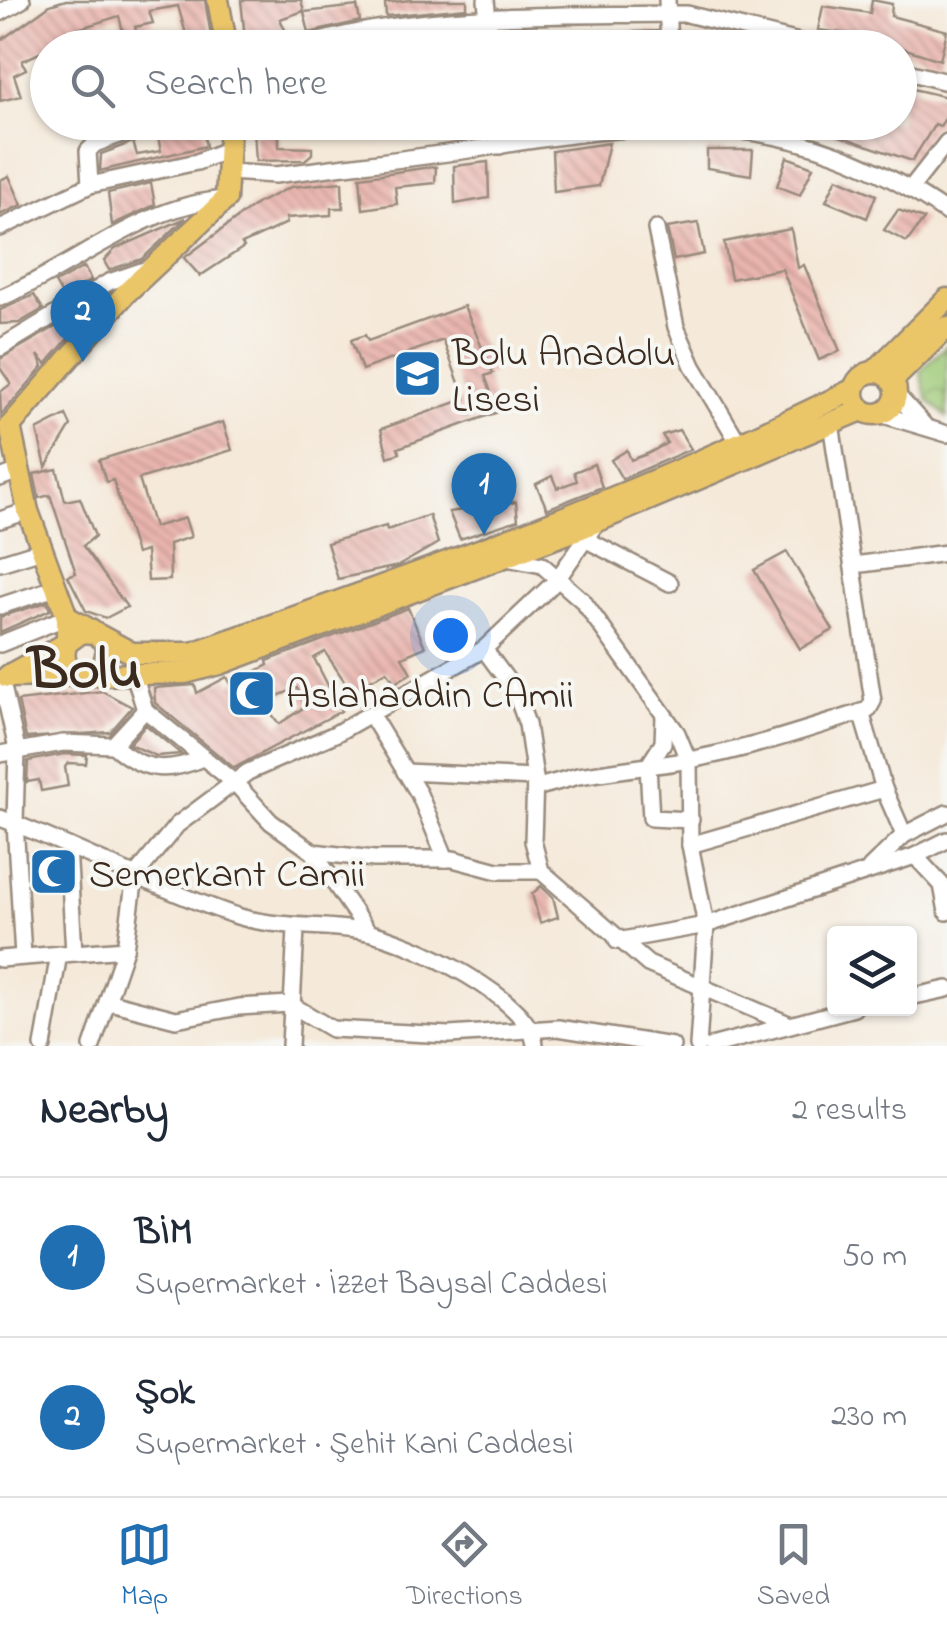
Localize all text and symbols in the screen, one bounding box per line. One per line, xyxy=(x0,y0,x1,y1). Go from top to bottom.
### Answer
search box xyxy=(30,30,917,140)
text: Search here xyxy=(145,57,327,113)
icon: search xyxy=(65,58,120,113)
pin: 2 xyxy=(51,280,116,362)
place label: Bolu Anadolu Lisesi xyxy=(451,326,676,431)
school or university icon: Bolu Anadolu Lisesi xyxy=(391,348,443,400)
pin: 1 xyxy=(452,452,516,535)
your location xyxy=(425,610,476,661)
district label: Bolu xyxy=(25,629,142,716)
mosque icon: Aslahaddin CAmii xyxy=(225,667,277,719)
place label: Aslahaddin CAmii xyxy=(286,668,574,727)
mosque icon: Semerkant Camii xyxy=(28,846,80,898)
place label: Semerkant Camii xyxy=(89,847,365,906)
map controls xyxy=(827,926,917,1016)
button: layers xyxy=(827,926,917,1016)
text: Nearby xyxy=(40,1081,168,1142)
text: 2 results xyxy=(792,1088,907,1135)
text: BİM xyxy=(135,1206,193,1262)
text: 1 xyxy=(67,1234,78,1281)
text: 50 m xyxy=(842,1234,907,1281)
text: Supermarket · İzzet Baysal Caddesi xyxy=(135,1262,608,1309)
text: Şok xyxy=(135,1366,195,1422)
text: 2 xyxy=(65,1394,80,1441)
text: 230 m xyxy=(831,1394,907,1441)
text: Supermarket · Şehit Kani Caddesi xyxy=(135,1422,574,1469)
tab: Map xyxy=(117,1517,172,1618)
tab: Directions xyxy=(406,1517,523,1618)
tab: Saved xyxy=(757,1517,830,1618)

